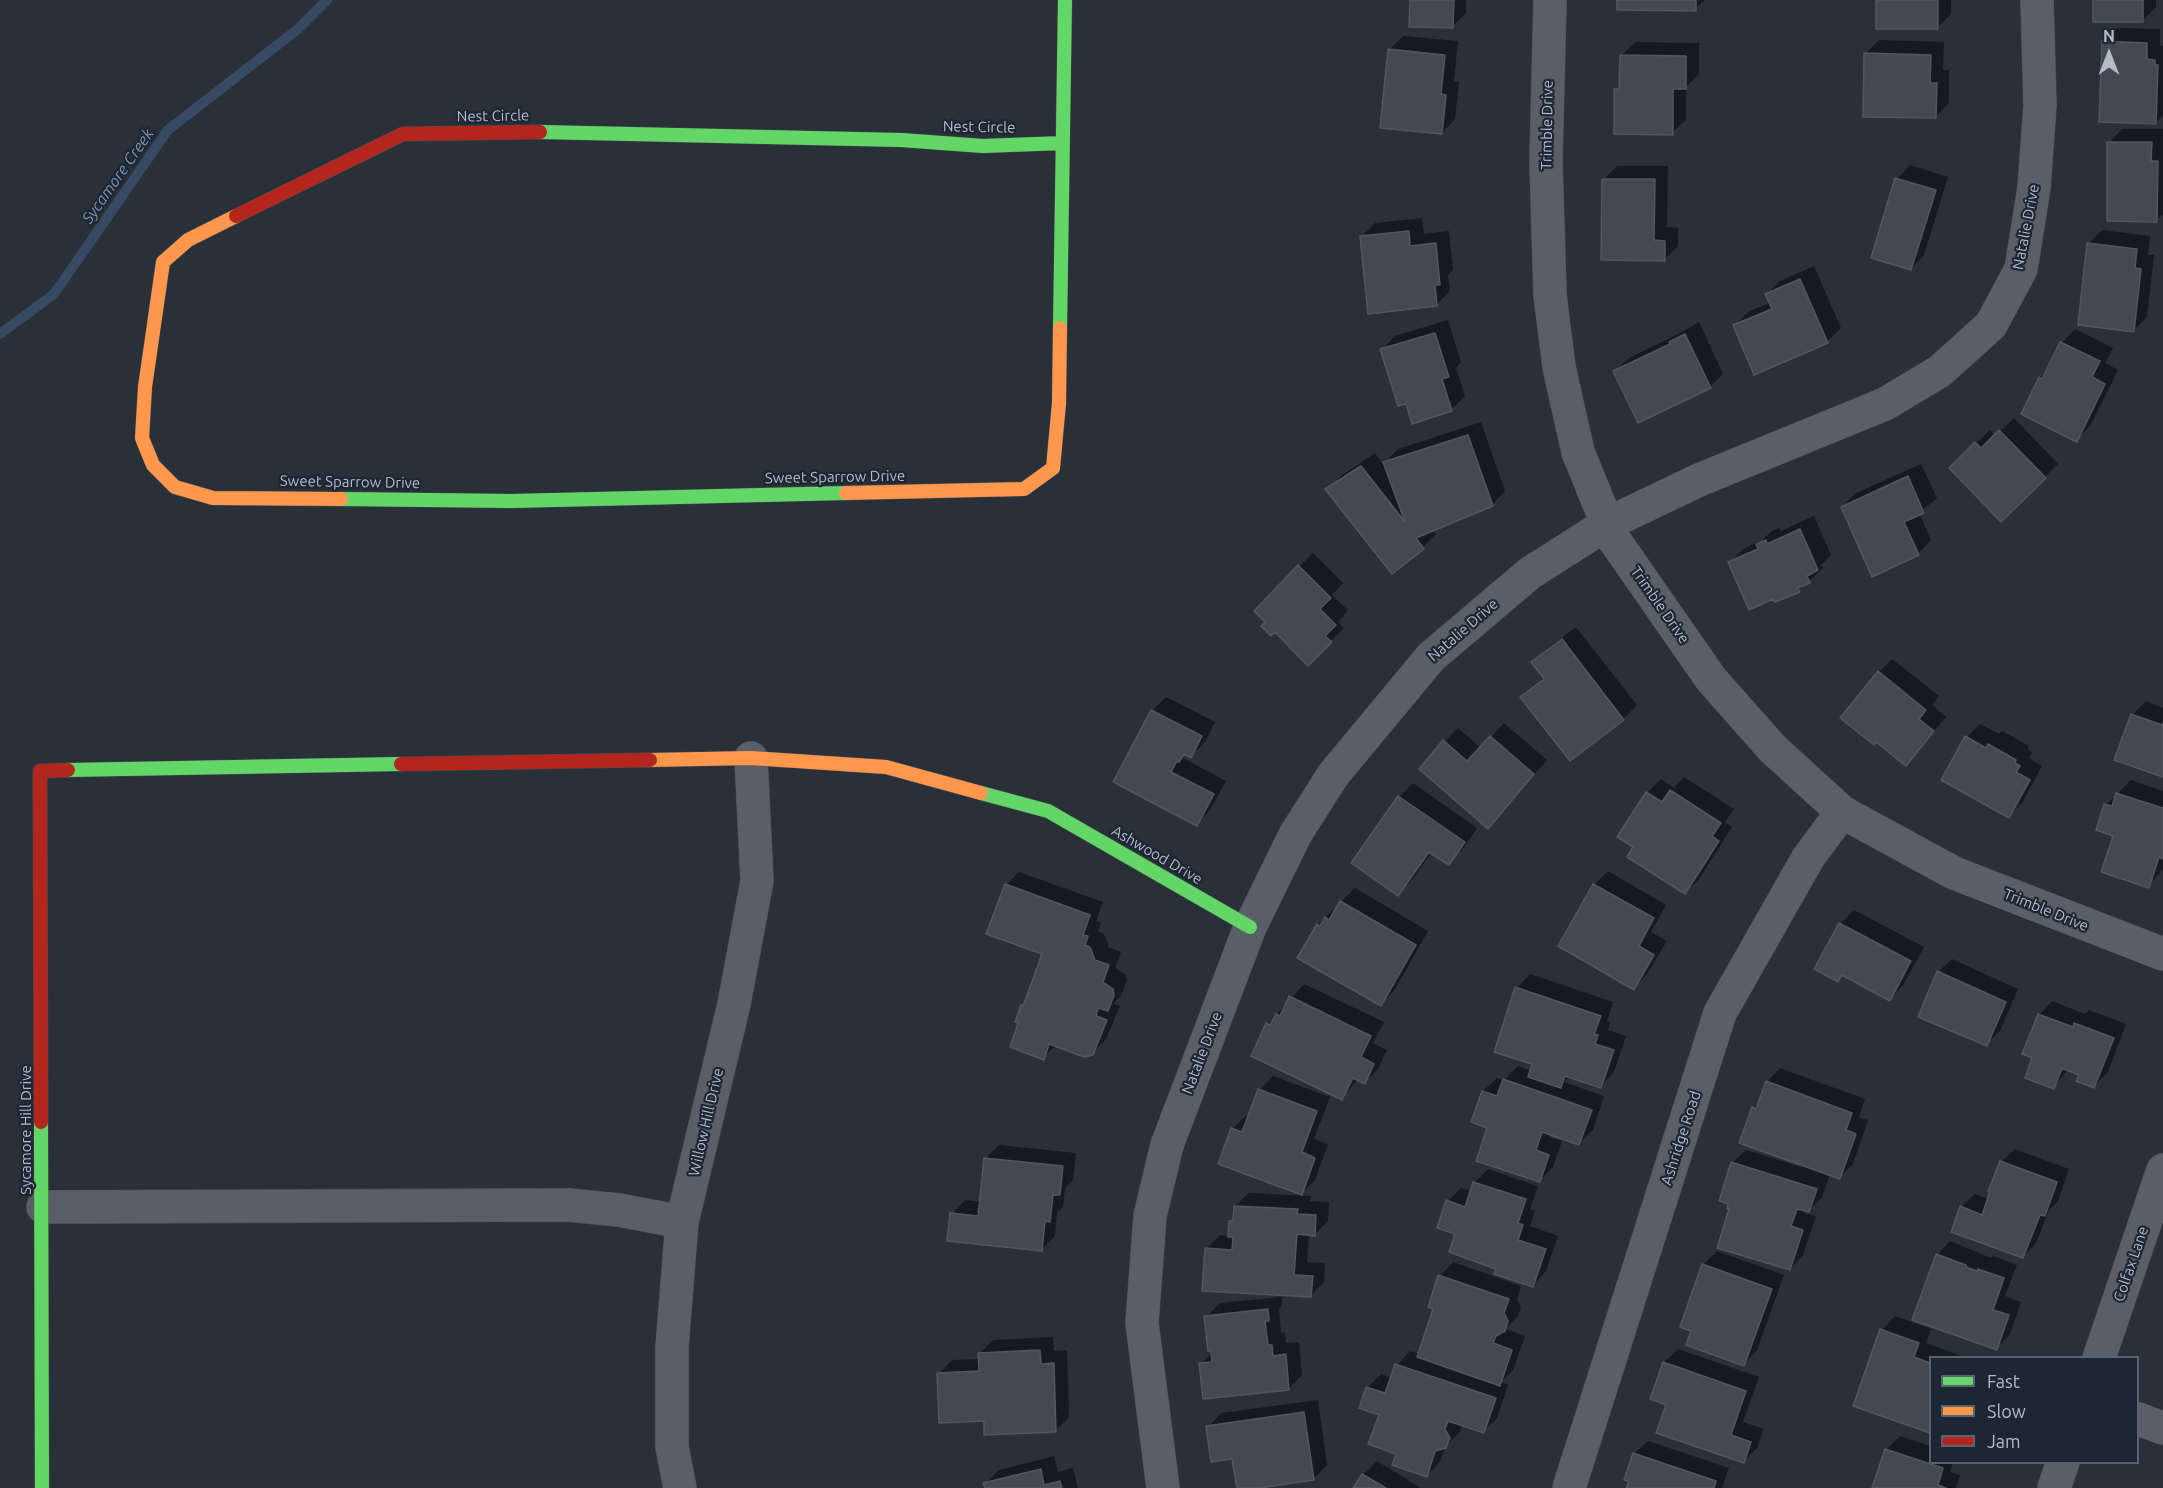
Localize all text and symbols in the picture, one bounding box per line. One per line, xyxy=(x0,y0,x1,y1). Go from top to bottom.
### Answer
north arrow xyxy=(2079,24,2139,84)
text: N xyxy=(2103,27,2115,45)
street label: Trimble Drive xyxy=(1537,80,1557,170)
street label: Nest Circle xyxy=(457,106,529,126)
street label: Nest Circle xyxy=(943,117,1015,137)
water label: Sycamore Creek xyxy=(78,125,158,227)
street label: Natalie Drive xyxy=(2009,183,2043,271)
street label: Sweet Sparrow Drive xyxy=(765,467,905,487)
street label: Sweet Sparrow Drive xyxy=(280,472,420,492)
street label: Trimble Drive xyxy=(1627,563,1693,647)
street label: Natalie Drive xyxy=(1424,595,1502,665)
street label: Ashwood Drive xyxy=(1108,822,1206,888)
street label: Trimble Drive xyxy=(2001,885,2091,935)
street label: Natalie Drive xyxy=(1178,1009,1226,1097)
street label: Sycamore Hill Drive xyxy=(17,1065,35,1195)
street label: Willow Hill Drive xyxy=(685,1066,727,1178)
street label: Ashridge Road xyxy=(1657,1089,1705,1187)
street label: Colfax Lane xyxy=(2110,1224,2152,1304)
legend xyxy=(1929,1356,2139,1464)
text: Fast xyxy=(1987,1371,2020,1391)
text: Slow xyxy=(1987,1401,2026,1421)
text: Jam xyxy=(1987,1431,2021,1451)

